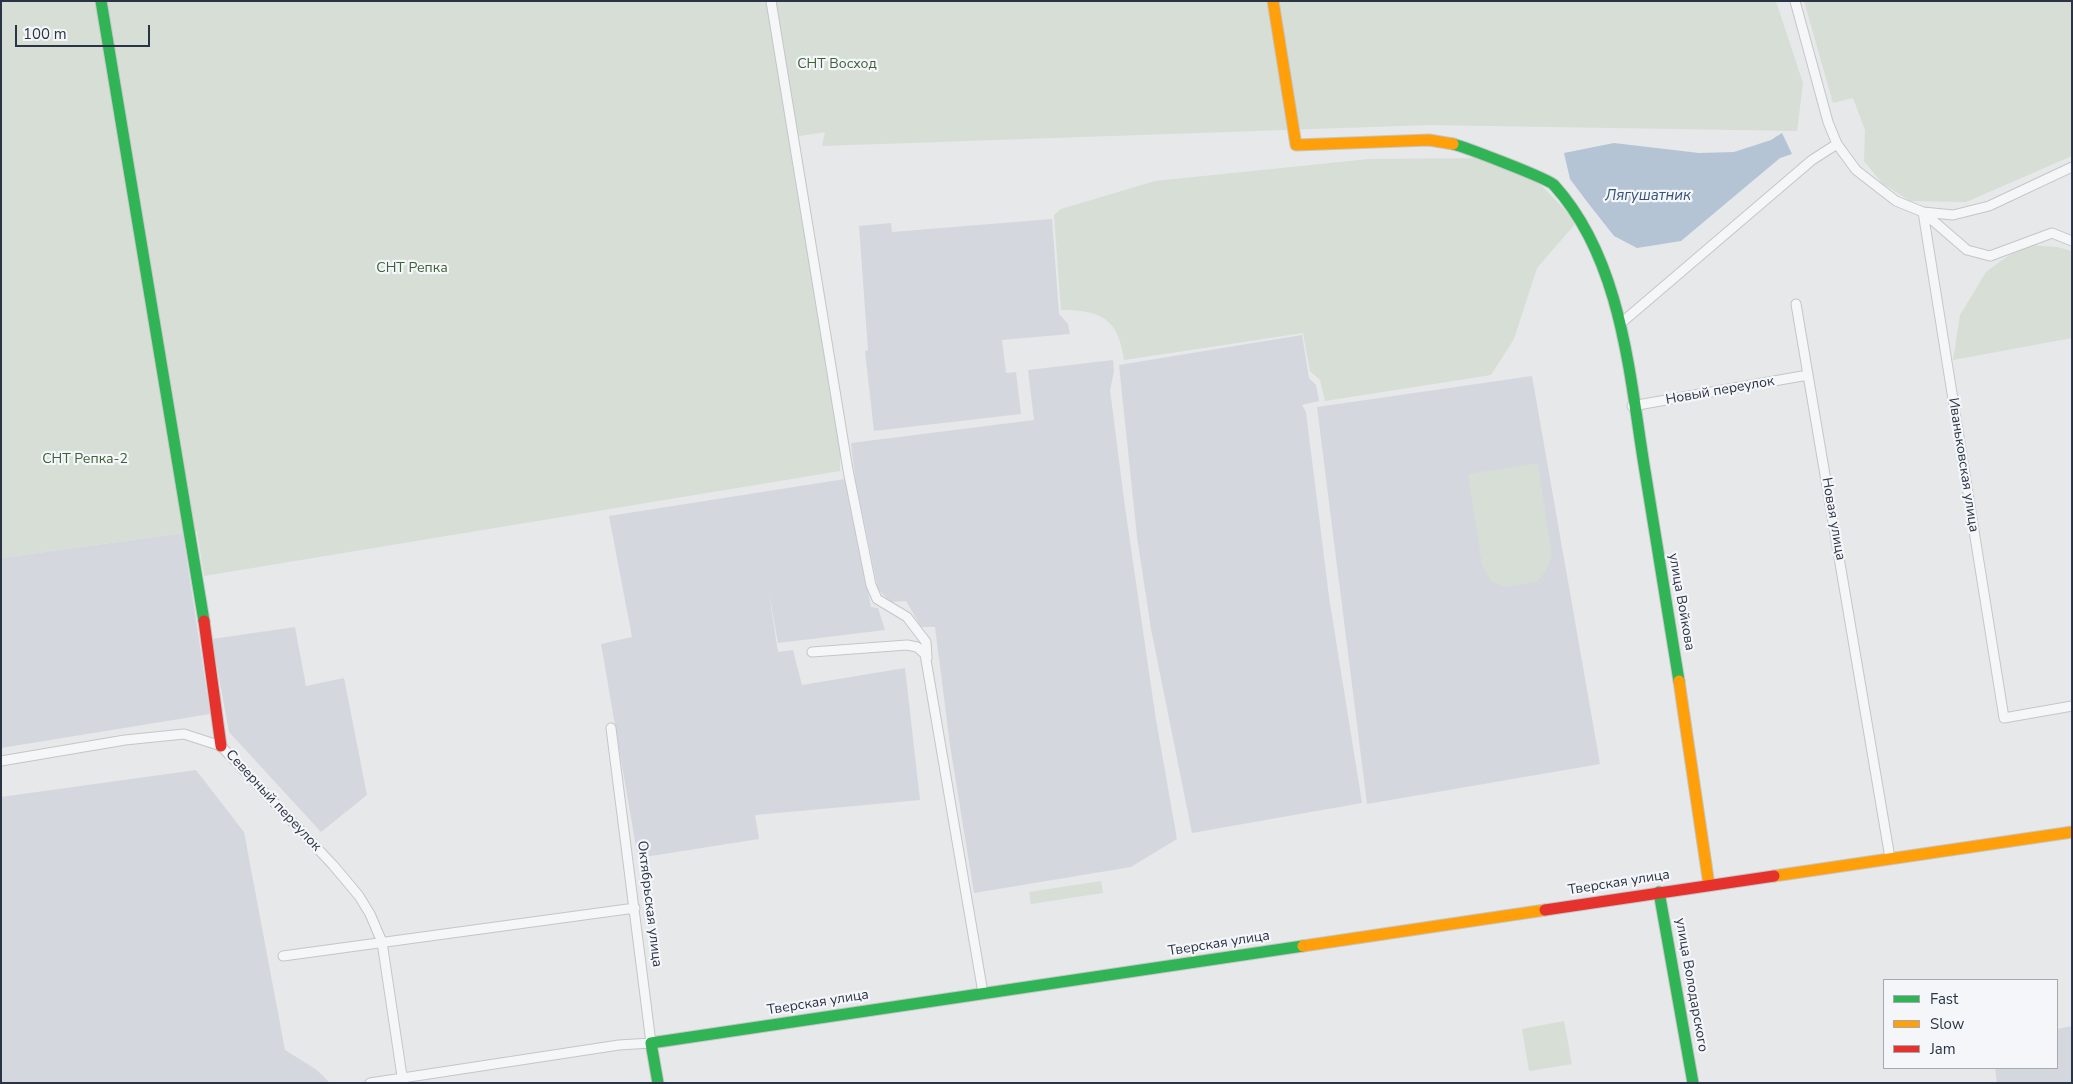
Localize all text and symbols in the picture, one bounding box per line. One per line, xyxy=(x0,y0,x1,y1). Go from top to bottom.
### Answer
scale bar xyxy=(18,15,152,47)
text: 100 m xyxy=(23,24,67,44)
park label: СНТ Восход xyxy=(797,57,877,73)
water label: Лягушатник xyxy=(1605,187,1691,205)
park label: СНТ Репка xyxy=(376,261,448,277)
street label: Новый переулок xyxy=(1664,373,1776,409)
street label: Иваньковская улица xyxy=(1944,397,1982,533)
park label: СНТ Репка-2 xyxy=(42,452,128,468)
street label: Новая улица xyxy=(1817,476,1849,562)
street label: улица Войкова xyxy=(1664,552,1698,652)
street label: Северный переулок xyxy=(222,747,324,855)
street label: Октябрьская улица xyxy=(633,840,665,968)
street label: Тверская улица xyxy=(1567,867,1671,899)
street label: улица Володарского xyxy=(1671,917,1711,1053)
street label: Тверская улица xyxy=(1167,928,1271,960)
legend xyxy=(1883,979,2058,1069)
street label: Тверская улица xyxy=(766,987,870,1019)
text: Fast xyxy=(1930,989,1958,1009)
text: Slow xyxy=(1930,1014,1964,1034)
text: Jam xyxy=(1930,1039,1956,1059)

